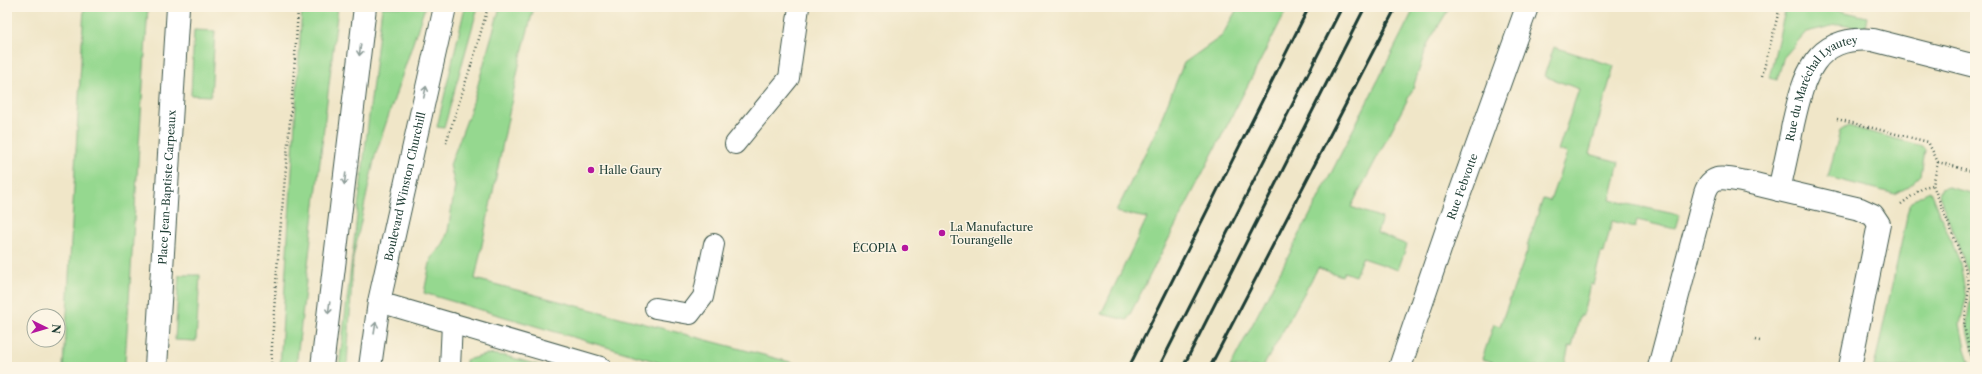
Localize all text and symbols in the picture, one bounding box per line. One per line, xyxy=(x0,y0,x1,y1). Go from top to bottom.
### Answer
street label: Rue du Maréchal Lyautey xyxy=(1783,33,1859,143)
one-way arrow xyxy=(356,43,364,56)
one-way arrow xyxy=(421,85,429,98)
street label: Place Jean-Baptiste Carpeaux xyxy=(155,109,179,265)
street label: Boulevard Winston Churchill xyxy=(381,110,428,262)
street label: Rue Febvotte xyxy=(1444,151,1481,222)
place label: Halle Gaury xyxy=(599,163,663,177)
marker: Halle Gaury xyxy=(586,165,596,175)
one-way arrow xyxy=(341,172,348,185)
place label: La Manufacture Tourangelle xyxy=(950,220,1033,247)
marker: La Manufacture Tourangelle xyxy=(937,228,947,238)
place label: ÉCOPIA xyxy=(852,241,898,255)
marker: ÉCOPIA xyxy=(900,243,910,253)
one-way arrow xyxy=(325,301,333,314)
north arrow xyxy=(26,308,66,348)
one-way arrow xyxy=(371,322,379,335)
text: N xyxy=(49,323,63,335)

